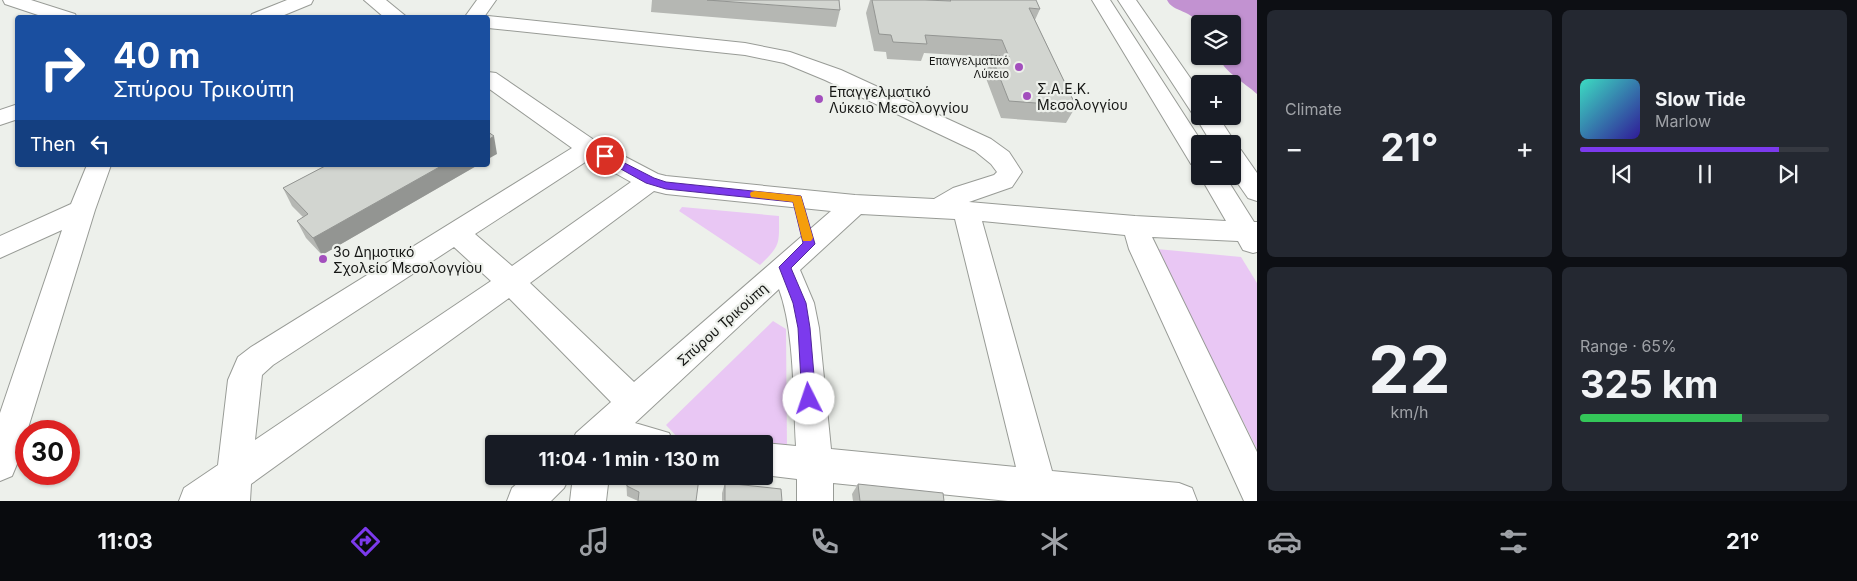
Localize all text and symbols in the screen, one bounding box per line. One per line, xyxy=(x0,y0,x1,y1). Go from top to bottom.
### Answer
map controls xyxy=(1191,15,1241,185)
button: layers xyxy=(1191,15,1241,65)
text: 40 m xyxy=(113,34,201,76)
icon: right xyxy=(30,35,95,100)
place label: Επαγγελματικό Λύκειο xyxy=(929,54,1009,81)
marker: Επαγγελματικό Λύκειο xyxy=(1013,61,1025,73)
button: + xyxy=(1191,75,1241,125)
text: Σπύρου Τρικούπη xyxy=(113,76,295,102)
place label: Σ.Α.Ε.Κ. Μεσολογγίου xyxy=(1037,80,1128,113)
place label: Επαγγελματικό Λύκειο Μεσολογγίου xyxy=(829,83,969,116)
text: Slow Tide xyxy=(1655,88,1746,111)
marker: Σ.Α.Ε.Κ. Μεσολογγίου xyxy=(1021,90,1033,102)
marker: Επαγγελματικό Λύκειο Μεσολογγίου xyxy=(813,93,825,105)
text: Climate xyxy=(1285,99,1342,119)
text: Marlow xyxy=(1655,111,1711,131)
text: 21° xyxy=(1381,124,1438,170)
icon: left xyxy=(86,130,114,158)
text: − xyxy=(1285,131,1304,165)
text: + xyxy=(1515,131,1534,165)
text: Then xyxy=(30,133,76,156)
pin xyxy=(584,135,626,177)
button: − xyxy=(1191,135,1241,185)
icon: arrive xyxy=(591,142,619,170)
icon: previous xyxy=(1608,160,1636,188)
icon: pause xyxy=(1691,160,1719,188)
icon: next xyxy=(1774,160,1802,188)
place label: 3ο Δημοτικό Σχολείο Μεσολογγίου xyxy=(333,243,482,276)
marker: 3ο Δημοτικό Σχολείο Μεσολογγίου xyxy=(317,253,329,265)
street label: Σπύρου Τρικούπη xyxy=(673,279,771,369)
text: 22 xyxy=(1369,330,1450,409)
text: Range · 65% xyxy=(1580,336,1677,356)
text: 325 km xyxy=(1580,361,1718,407)
position arrow xyxy=(782,372,834,424)
text: km/h xyxy=(1390,402,1429,422)
speed limit sign: 30 xyxy=(15,420,80,485)
text: 11:04 · 1 min · 130 m xyxy=(538,448,720,471)
icon: directions xyxy=(348,524,383,559)
icon: music xyxy=(577,524,612,559)
icon: phone xyxy=(807,524,842,559)
icon: climate xyxy=(1037,524,1072,559)
icon: car xyxy=(1267,524,1302,559)
icon: filters xyxy=(1496,524,1531,559)
text: 11:03 xyxy=(97,528,153,554)
text: 21° xyxy=(1726,528,1760,554)

